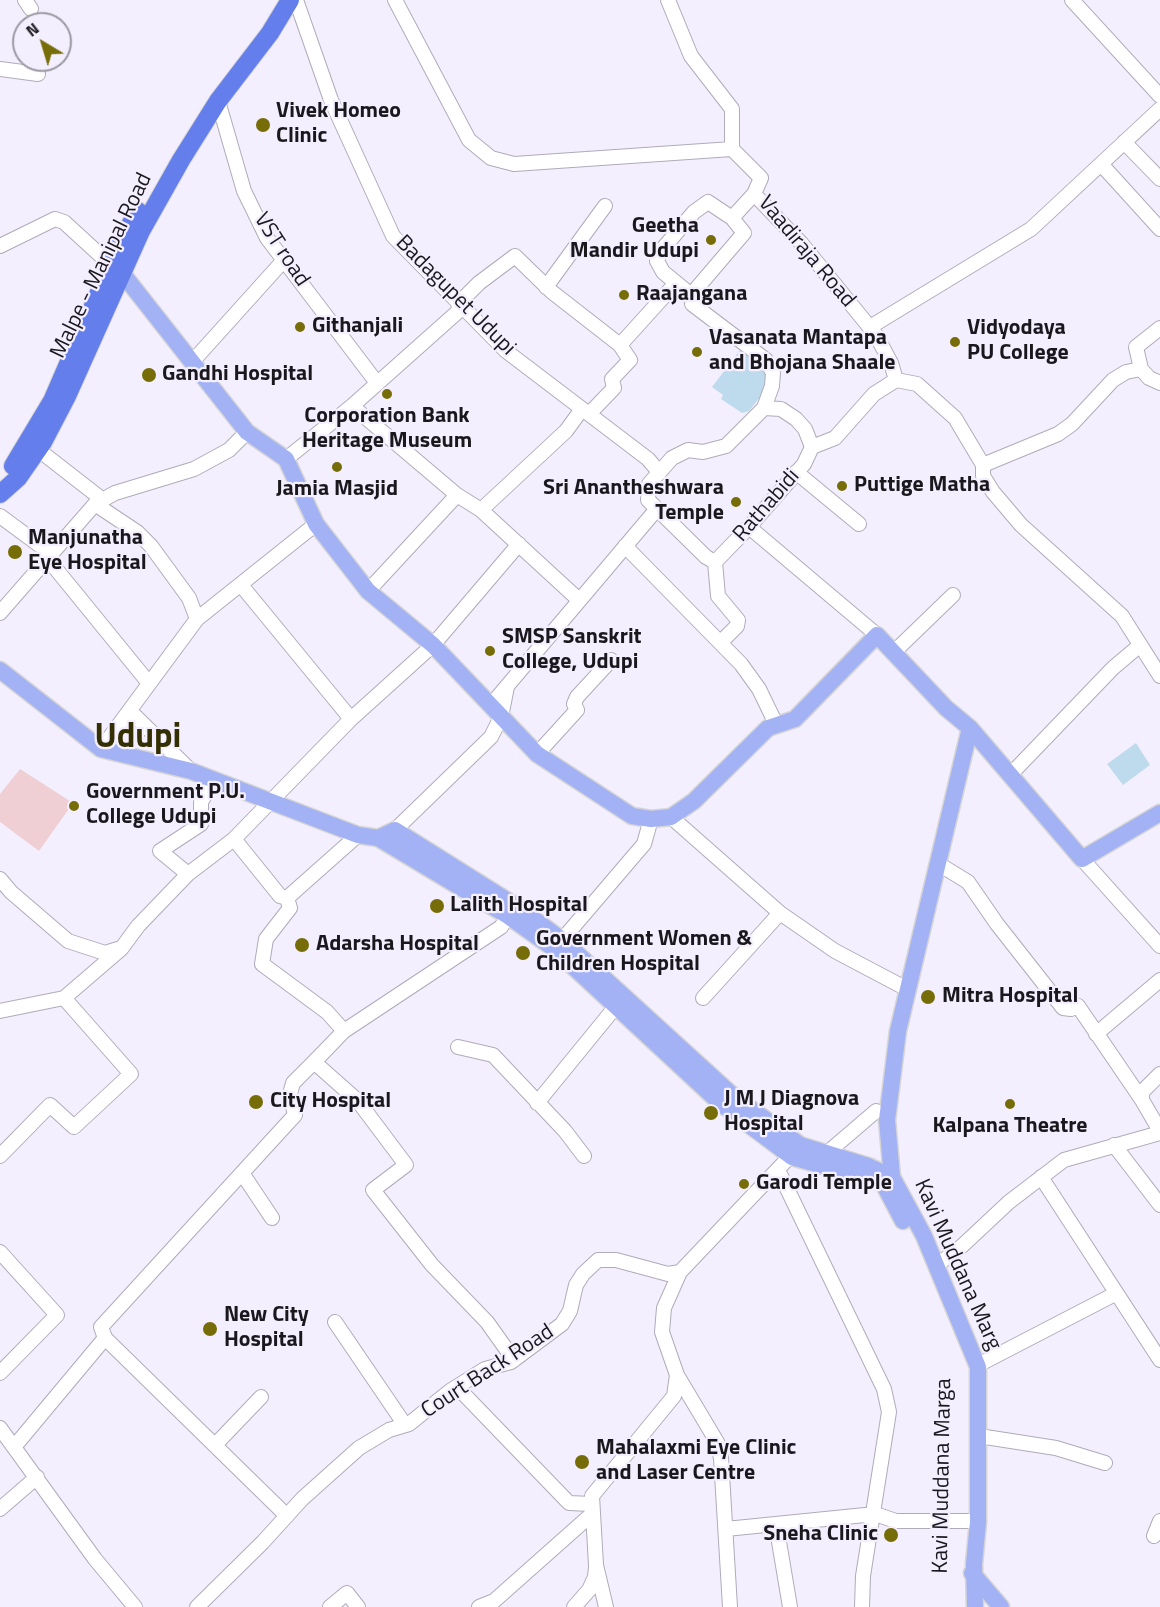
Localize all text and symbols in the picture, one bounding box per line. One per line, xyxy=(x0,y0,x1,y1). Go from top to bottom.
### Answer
north arrow xyxy=(12,12,72,72)
text: N xyxy=(20,17,44,42)
place label: Vivek Homeo Clinic xyxy=(276,99,401,150)
marker: Vivek Homeo Clinic xyxy=(254,116,272,134)
street label: Malpe - Manipal Road xyxy=(46,169,158,363)
street label: Vaadiraja Road xyxy=(752,191,860,313)
street label: VST road xyxy=(247,208,315,292)
place label: Geetha Mandir Udupi xyxy=(570,214,699,266)
street label: Badagupet Udupi xyxy=(389,230,521,362)
marker: Geetha Mandir Udupi xyxy=(704,233,718,247)
place label: Raajangana xyxy=(636,282,748,308)
marker: Raajangana xyxy=(617,288,631,302)
place label: Githanjali xyxy=(312,314,403,340)
place label: Vidyodaya PU College xyxy=(967,316,1069,368)
marker: Githanjali xyxy=(293,320,307,334)
place label: Vasanata Mantapa and Bhojana Shaale xyxy=(709,326,896,378)
marker: Vidyodaya PU College xyxy=(948,335,962,349)
marker: Vasanata Mantapa and Bhojana Shaale xyxy=(690,345,704,359)
place label: Gandhi Hospital xyxy=(162,362,313,388)
marker: Gandhi Hospital xyxy=(140,366,158,384)
marker: Corporation Bank Heritage Museum xyxy=(380,387,394,401)
place label: Corporation Bank Heritage Museum xyxy=(302,404,472,456)
marker: Jamia Masjid xyxy=(330,460,344,474)
street label: Rathabidi xyxy=(728,464,806,548)
place label: Puttige Matha xyxy=(854,473,990,499)
place label: Sri Anantheshwara Temple xyxy=(543,476,724,528)
place label: Jamia Masjid xyxy=(276,477,398,503)
marker: Puttige Matha xyxy=(835,479,849,493)
marker: Sri Anantheshwara Temple xyxy=(729,495,743,509)
place label: Manjunatha Eye Hospital xyxy=(28,526,147,578)
marker: Manjunatha Eye Hospital xyxy=(6,543,24,561)
place label: SMSP Sanskrit College, Udupi xyxy=(502,625,642,676)
marker: SMSP Sanskrit College, Udupi xyxy=(483,644,497,658)
district label: Udupi xyxy=(95,719,181,759)
place label: Government P.U. College Udupi xyxy=(86,780,245,831)
marker: Government P.U. College Udupi xyxy=(67,799,81,813)
place label: Lalith Hospital xyxy=(450,893,588,919)
marker: Lalith Hospital xyxy=(428,897,446,915)
place label: Government Women & Children Hospital xyxy=(536,927,752,978)
place label: Adarsha Hospital xyxy=(316,932,479,958)
marker: Adarsha Hospital xyxy=(293,936,311,954)
marker: Government Women & Children Hospital xyxy=(514,944,532,962)
place label: Mitra Hospital xyxy=(942,984,1079,1010)
marker: Mitra Hospital xyxy=(919,988,937,1006)
place label: J M J Diagnova Hospital xyxy=(724,1087,859,1138)
place label: City Hospital xyxy=(270,1089,391,1115)
marker: City Hospital xyxy=(247,1093,265,1111)
marker: Kalpana Theatre xyxy=(1003,1097,1017,1111)
marker: J M J Diagnova Hospital xyxy=(702,1104,720,1122)
place label: Kalpana Theatre xyxy=(932,1114,1088,1140)
place label: Garodi Temple xyxy=(756,1171,892,1197)
street label: Kavi Muddana Marg xyxy=(908,1176,1006,1354)
marker: Garodi Temple xyxy=(737,1177,751,1191)
place label: New City Hospital xyxy=(224,1303,309,1354)
street label: Court Back Road xyxy=(417,1319,559,1425)
marker: New City Hospital xyxy=(201,1320,219,1338)
street label: Kavi Muddana Marga xyxy=(928,1378,958,1574)
place label: Mahalaxmi Eye Clinic and Laser Centre xyxy=(596,1436,796,1488)
marker: Mahalaxmi Eye Clinic and Laser Centre xyxy=(573,1453,591,1471)
place label: Sneha Clinic xyxy=(763,1522,878,1548)
marker: Sneha Clinic xyxy=(882,1526,900,1544)

